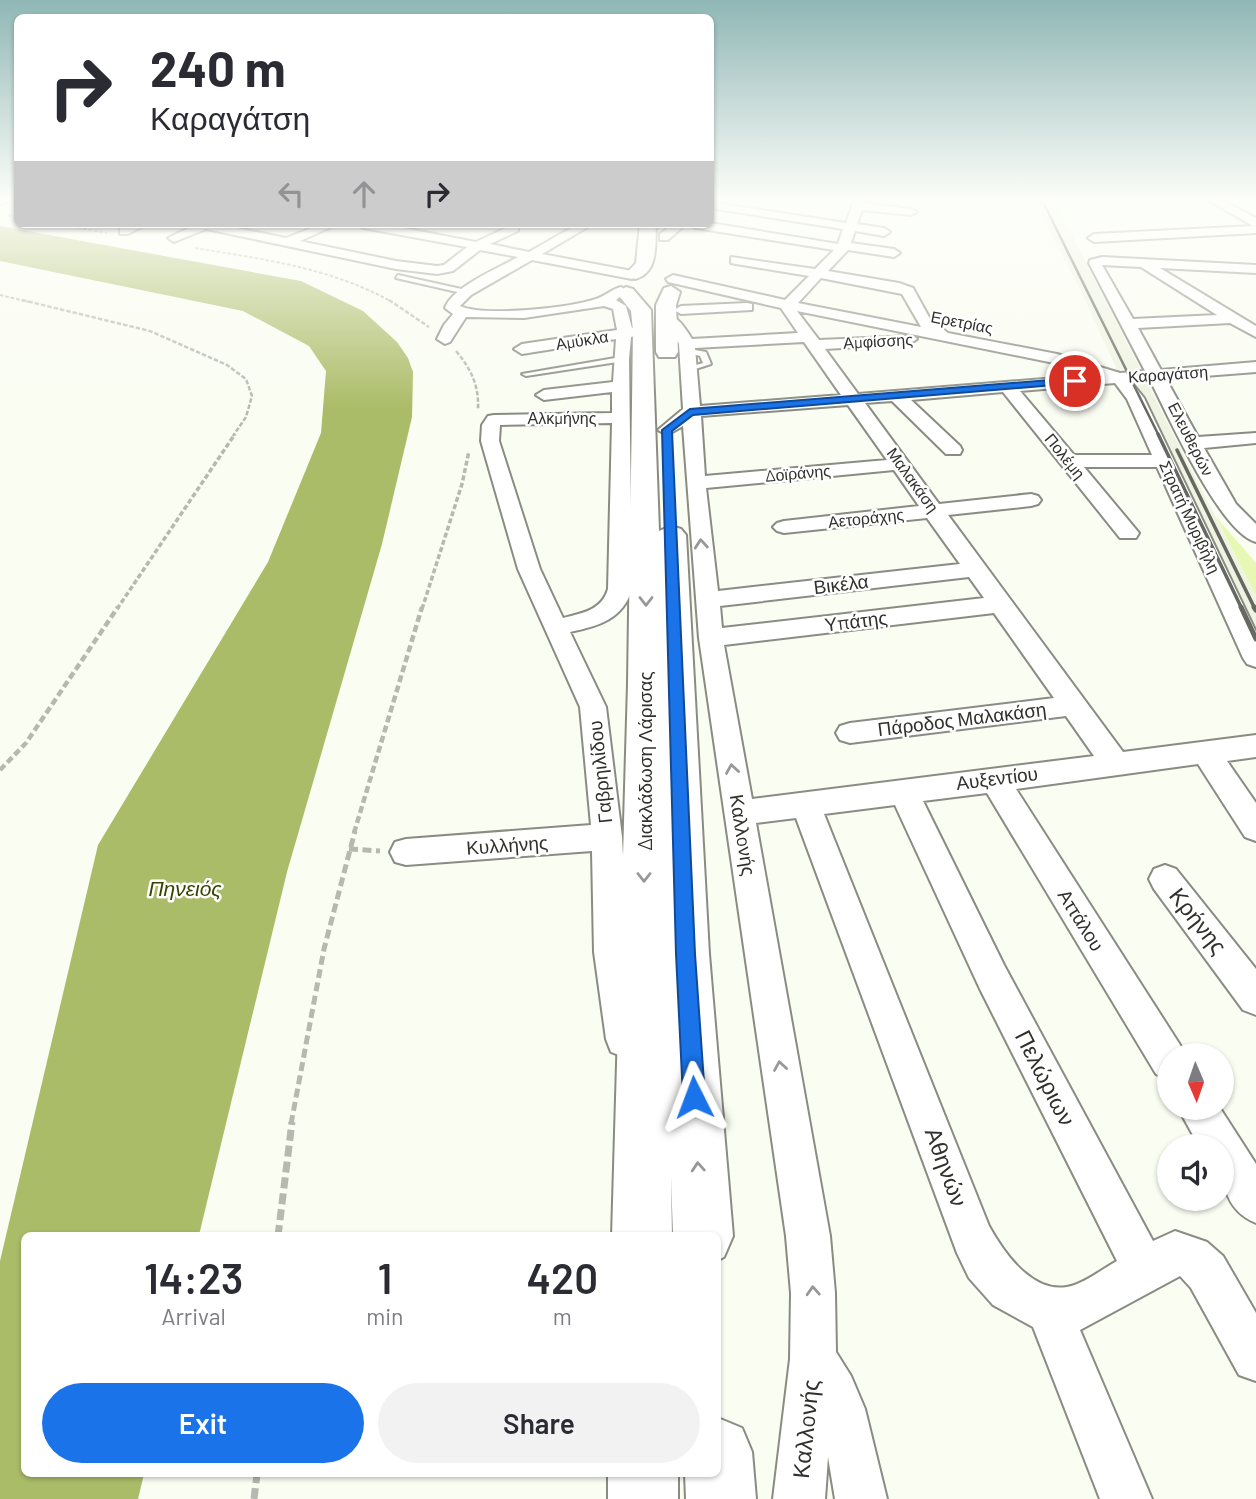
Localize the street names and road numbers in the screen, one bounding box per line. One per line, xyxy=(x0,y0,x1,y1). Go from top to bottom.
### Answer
street label: Ερετρίας xyxy=(929,306,995,337)
street label: Αμύκλα xyxy=(554,326,610,353)
street label: Αμφίσσης xyxy=(843,329,914,352)
street label: Καραγάτση xyxy=(1127,361,1209,386)
street label: Ελευθερών xyxy=(1165,399,1218,479)
street label: Αλκμήνης xyxy=(528,408,597,427)
street label: Πολέμη xyxy=(1041,429,1089,482)
street label: Μαλακάση xyxy=(884,444,943,516)
street label: Στρατή Μυριβήλη xyxy=(1156,458,1225,576)
street label: Δοϊράνης xyxy=(764,460,832,485)
street label: Αετοράχης xyxy=(827,504,905,531)
street label: Βικέλα xyxy=(812,569,870,598)
street label: Υπάτης xyxy=(823,605,889,636)
street label: Διακλάδωση Λάρισας xyxy=(633,671,656,851)
street label: Πάροδος Μαλακάση xyxy=(876,697,1048,740)
street label: Γαβρηιλίδου xyxy=(583,720,616,825)
street label: Αυξεντίου xyxy=(955,761,1039,794)
street label: Καλλoνής xyxy=(726,793,761,877)
street label: Κυλλήνης xyxy=(465,830,549,859)
street label: Κρήνης xyxy=(1164,882,1233,959)
street label: Αττάλου xyxy=(1054,885,1109,955)
street label: Πελώριων xyxy=(1010,1025,1082,1130)
street label: Αθηνών xyxy=(920,1123,974,1210)
street label: Καλλoνής xyxy=(786,1378,824,1480)

